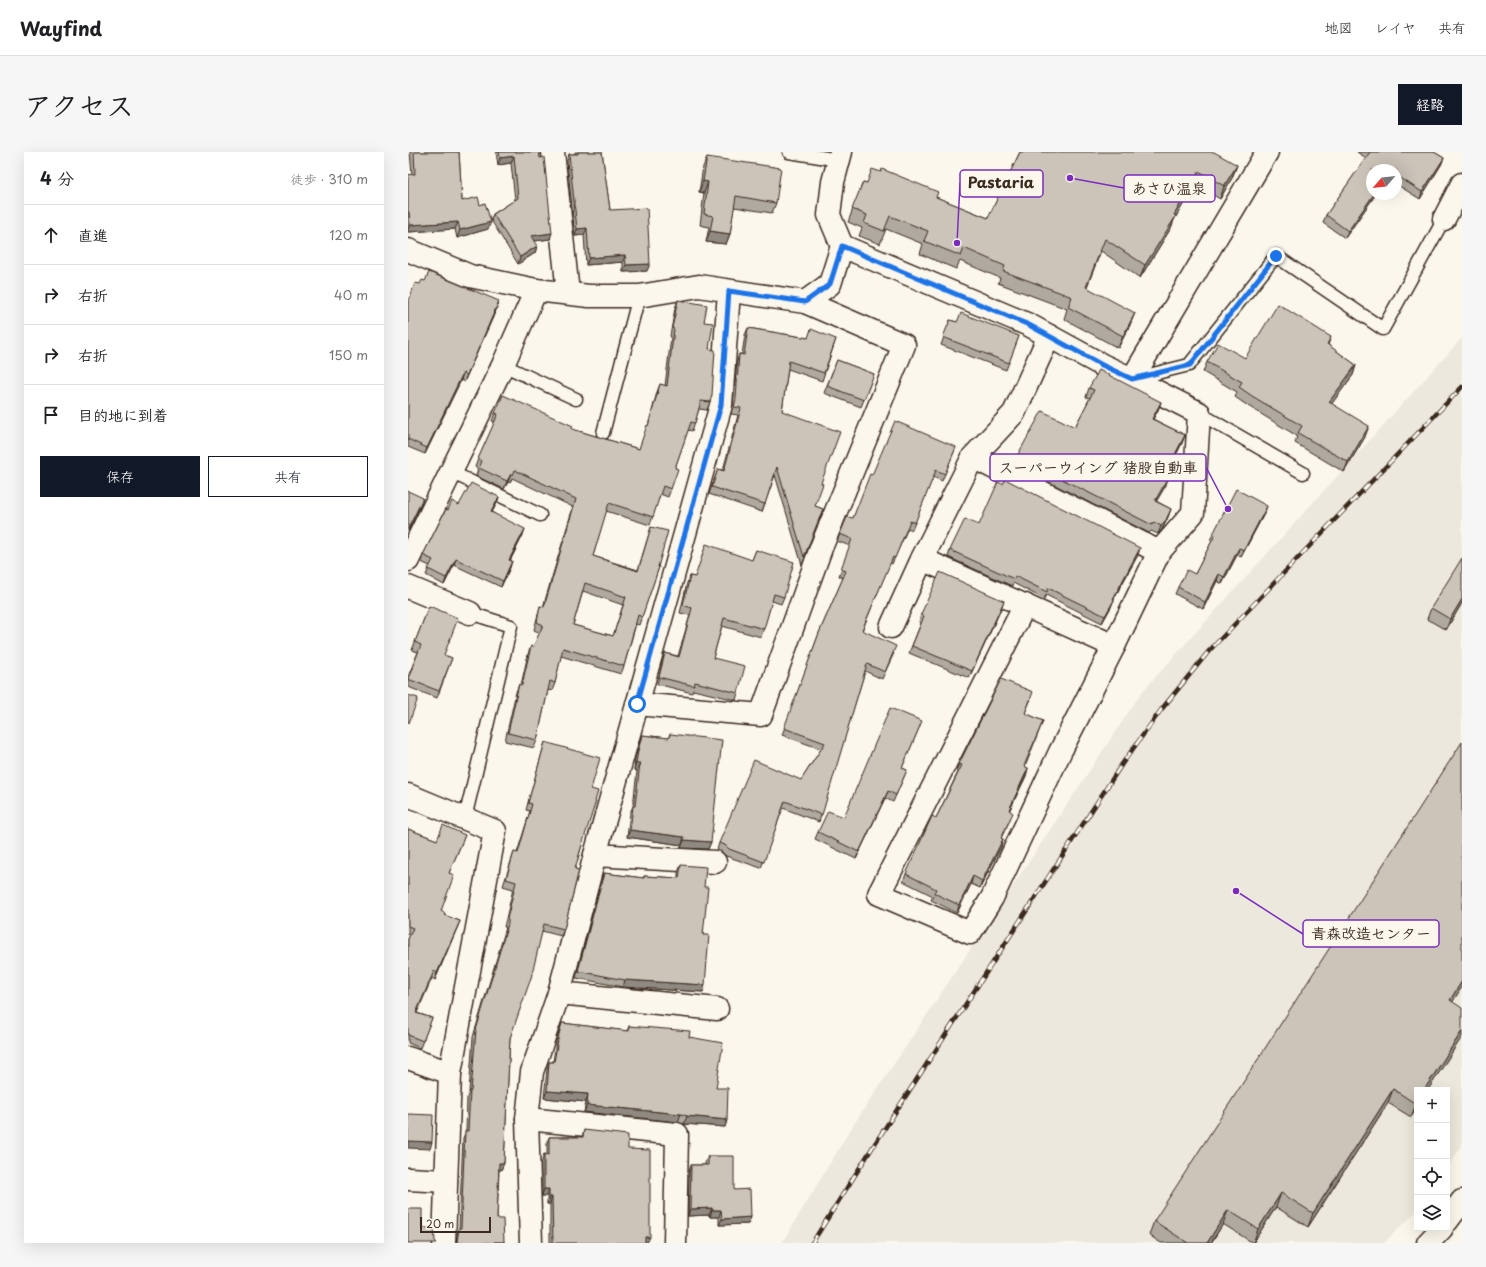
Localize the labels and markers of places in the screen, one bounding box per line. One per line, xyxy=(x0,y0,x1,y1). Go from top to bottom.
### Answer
callout: Pastaria xyxy=(960,170,1043,197)
callout: あさひ温泉 xyxy=(1124,175,1215,202)
callout: スーパーウイング 猪股自動車 xyxy=(990,454,1206,481)
callout: 青森改造センター xyxy=(1303,920,1439,947)

